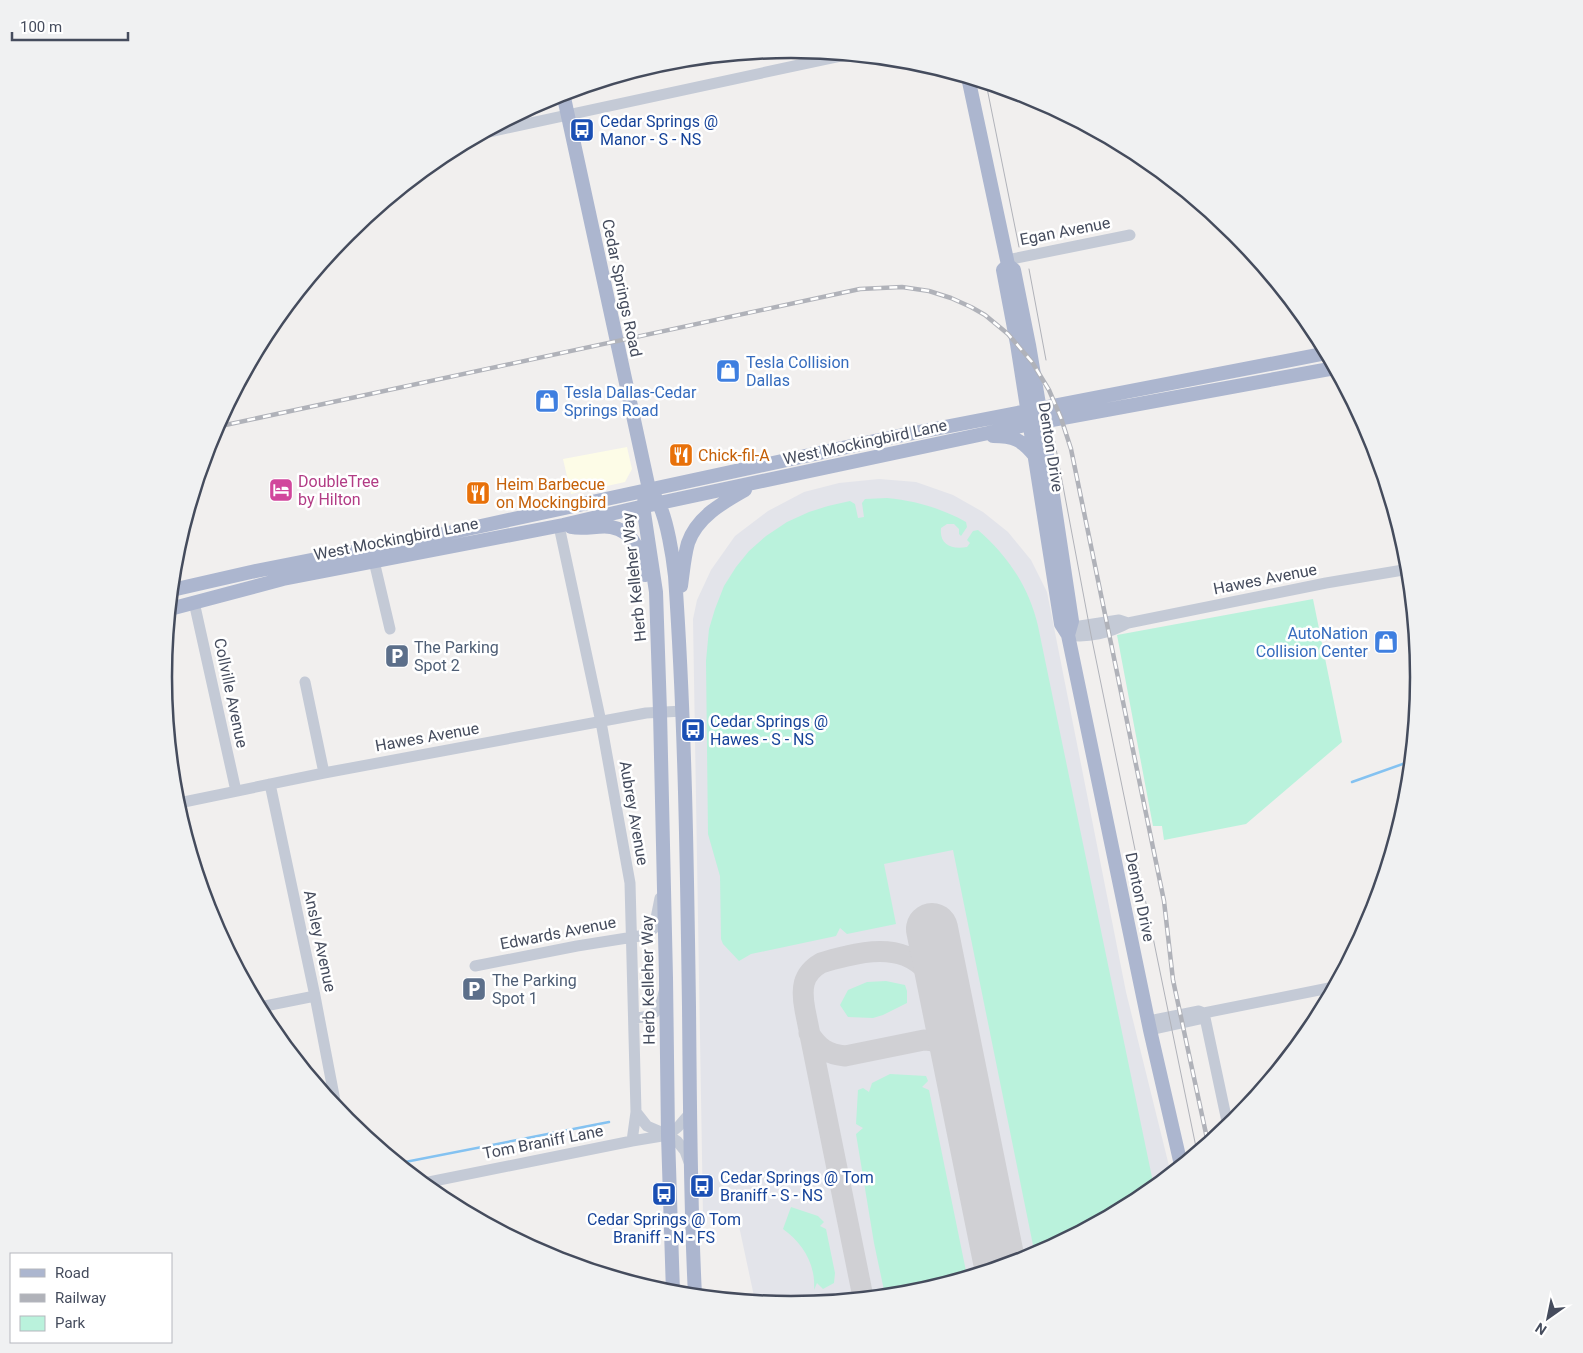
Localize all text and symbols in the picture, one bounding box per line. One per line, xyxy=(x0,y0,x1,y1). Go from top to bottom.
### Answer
scale bar xyxy=(12,10,129,42)
text: 100 m xyxy=(20,18,62,36)
place label: Cedar Springs @ Manor - S - NS xyxy=(600,112,718,149)
bus stop icon: Cedar Springs @ Manor - S - NS xyxy=(569,117,595,143)
street label: Egan Avenue xyxy=(1018,213,1112,249)
street label: Cedar Springs Road xyxy=(598,217,646,359)
place label: Tesla Collision Dallas xyxy=(746,353,849,390)
shop icon: Tesla Collision Dallas xyxy=(715,358,741,384)
place label: Tesla Dallas-Cedar Springs Road xyxy=(564,383,697,420)
shop icon: Tesla Dallas-Cedar Springs Road xyxy=(534,388,560,414)
street label: Denton Drive xyxy=(1035,401,1067,493)
street label: West Mockingbird Lane xyxy=(781,415,949,469)
restaurant icon: Chick-fil-A xyxy=(668,442,694,468)
place label: Chick-fil-A xyxy=(698,446,770,465)
place label: DoubleTree by Hilton xyxy=(298,472,379,509)
place label: Heim Barbecue on Mockingbird xyxy=(496,475,606,512)
hotel icon: DoubleTree by Hilton xyxy=(268,477,294,503)
restaurant icon: Heim Barbecue on Mockingbird xyxy=(465,480,491,506)
street label: Herb Kelleher Way xyxy=(618,511,650,642)
street label: West Mockingbird Lane xyxy=(312,514,480,564)
street label: Hawes Avenue xyxy=(1212,560,1318,598)
place label: AutoNation Collision Center xyxy=(1256,624,1369,661)
shop icon: AutoNation Collision Center xyxy=(1373,629,1399,655)
street label: Collville Avenue xyxy=(210,636,252,750)
place label: The Parking Spot 2 xyxy=(414,638,499,675)
parking icon: The Parking Spot 2 xyxy=(384,643,410,669)
place label: Cedar Springs @ Hawes - S - NS xyxy=(710,712,828,749)
bus stop icon: Cedar Springs @ Hawes - S - NS xyxy=(680,717,706,743)
street label: Hawes Avenue xyxy=(374,719,480,755)
street label: Aubrey Avenue xyxy=(615,759,653,867)
street label: Denton Drive xyxy=(1121,851,1159,943)
street label: Ansley Avenue xyxy=(300,888,340,994)
street label: Edwards Avenue xyxy=(498,912,618,954)
street label: Herb Kelleher Way xyxy=(637,915,659,1045)
place label: The Parking Spot 1 xyxy=(492,971,577,1008)
parking icon: The Parking Spot 1 xyxy=(461,976,487,1002)
street label: Tom Braniff Lane xyxy=(481,1121,605,1163)
place label: Cedar Springs @ Tom Braniff - S - NS xyxy=(720,1168,874,1205)
bus stop icon: Cedar Springs @ Tom Braniff - S - NS xyxy=(689,1173,715,1199)
bus stop icon: Cedar Springs @ Tom Braniff - N - FS xyxy=(651,1181,677,1207)
place label: Cedar Springs @ Tom Braniff - N - FS xyxy=(587,1210,741,1247)
legend xyxy=(10,1253,172,1343)
text: Road xyxy=(55,1264,89,1282)
text: Railway xyxy=(55,1289,106,1307)
north arrow xyxy=(1523,1293,1573,1343)
text: Park xyxy=(55,1314,86,1332)
text: N xyxy=(1532,1319,1549,1338)

